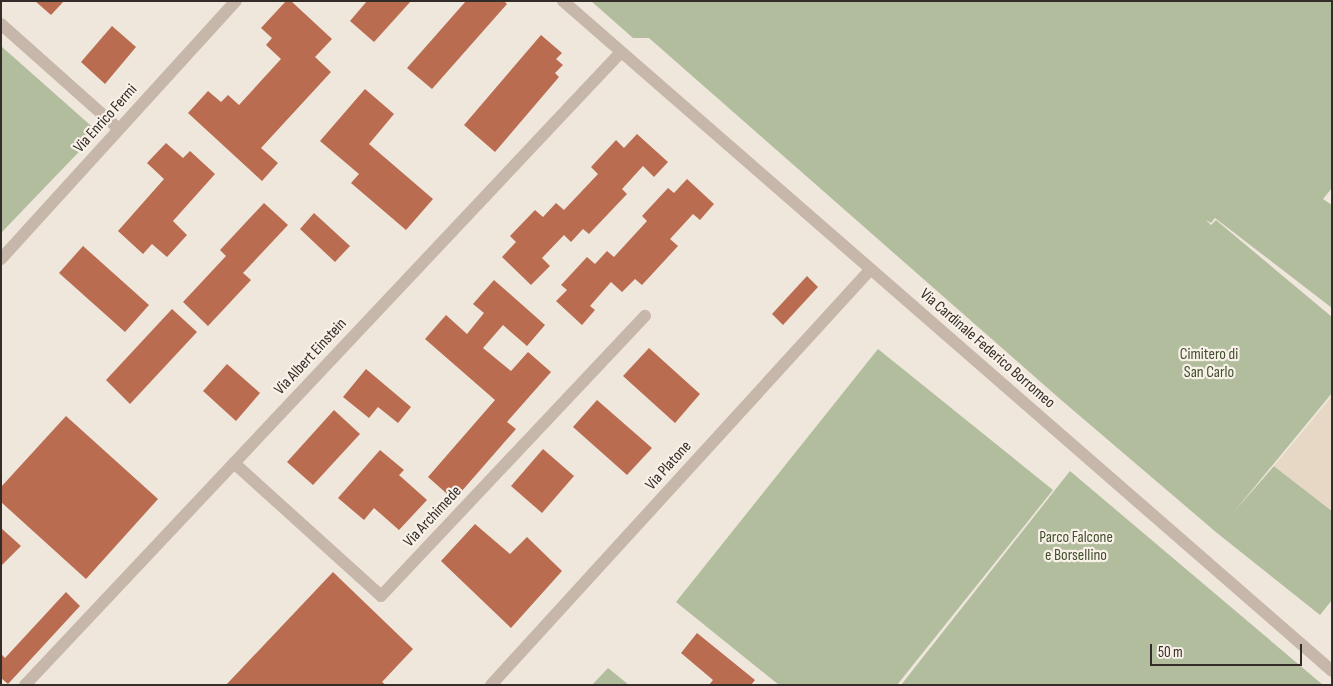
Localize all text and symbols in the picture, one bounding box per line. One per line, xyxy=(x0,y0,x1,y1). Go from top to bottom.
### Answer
street label: Via Enrico Fermi xyxy=(70,81,142,157)
street label: Via Cardinale Federico Borromeo xyxy=(916,285,1058,413)
street label: Via Albert Einstein xyxy=(271,315,351,399)
park label: Cimitero di San Carlo xyxy=(1180,345,1238,383)
street label: Via Platone xyxy=(642,437,696,495)
street label: Via Archimede xyxy=(400,483,466,551)
park label: Parco Falcone e Borsellino xyxy=(1039,528,1113,566)
scale bar xyxy=(1153,634,1306,666)
text: 50 m xyxy=(1158,643,1183,662)

